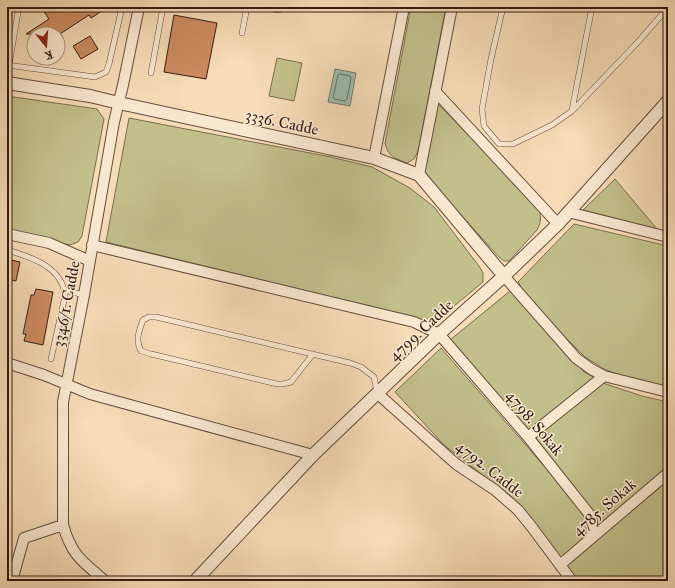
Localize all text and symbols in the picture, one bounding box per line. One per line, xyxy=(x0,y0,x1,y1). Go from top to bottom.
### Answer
north arrow xyxy=(26,26,66,66)
text: K xyxy=(42,48,54,63)
street label: 3336. Cadde xyxy=(244,105,321,139)
street label: 3346/1. Cadde xyxy=(48,259,84,349)
street label: 4799. Cadde xyxy=(385,295,457,365)
street label: 4798. Sokak xyxy=(502,386,568,460)
street label: 4792. Cadde xyxy=(452,437,528,502)
street label: 4785. Sokak xyxy=(568,474,640,540)

